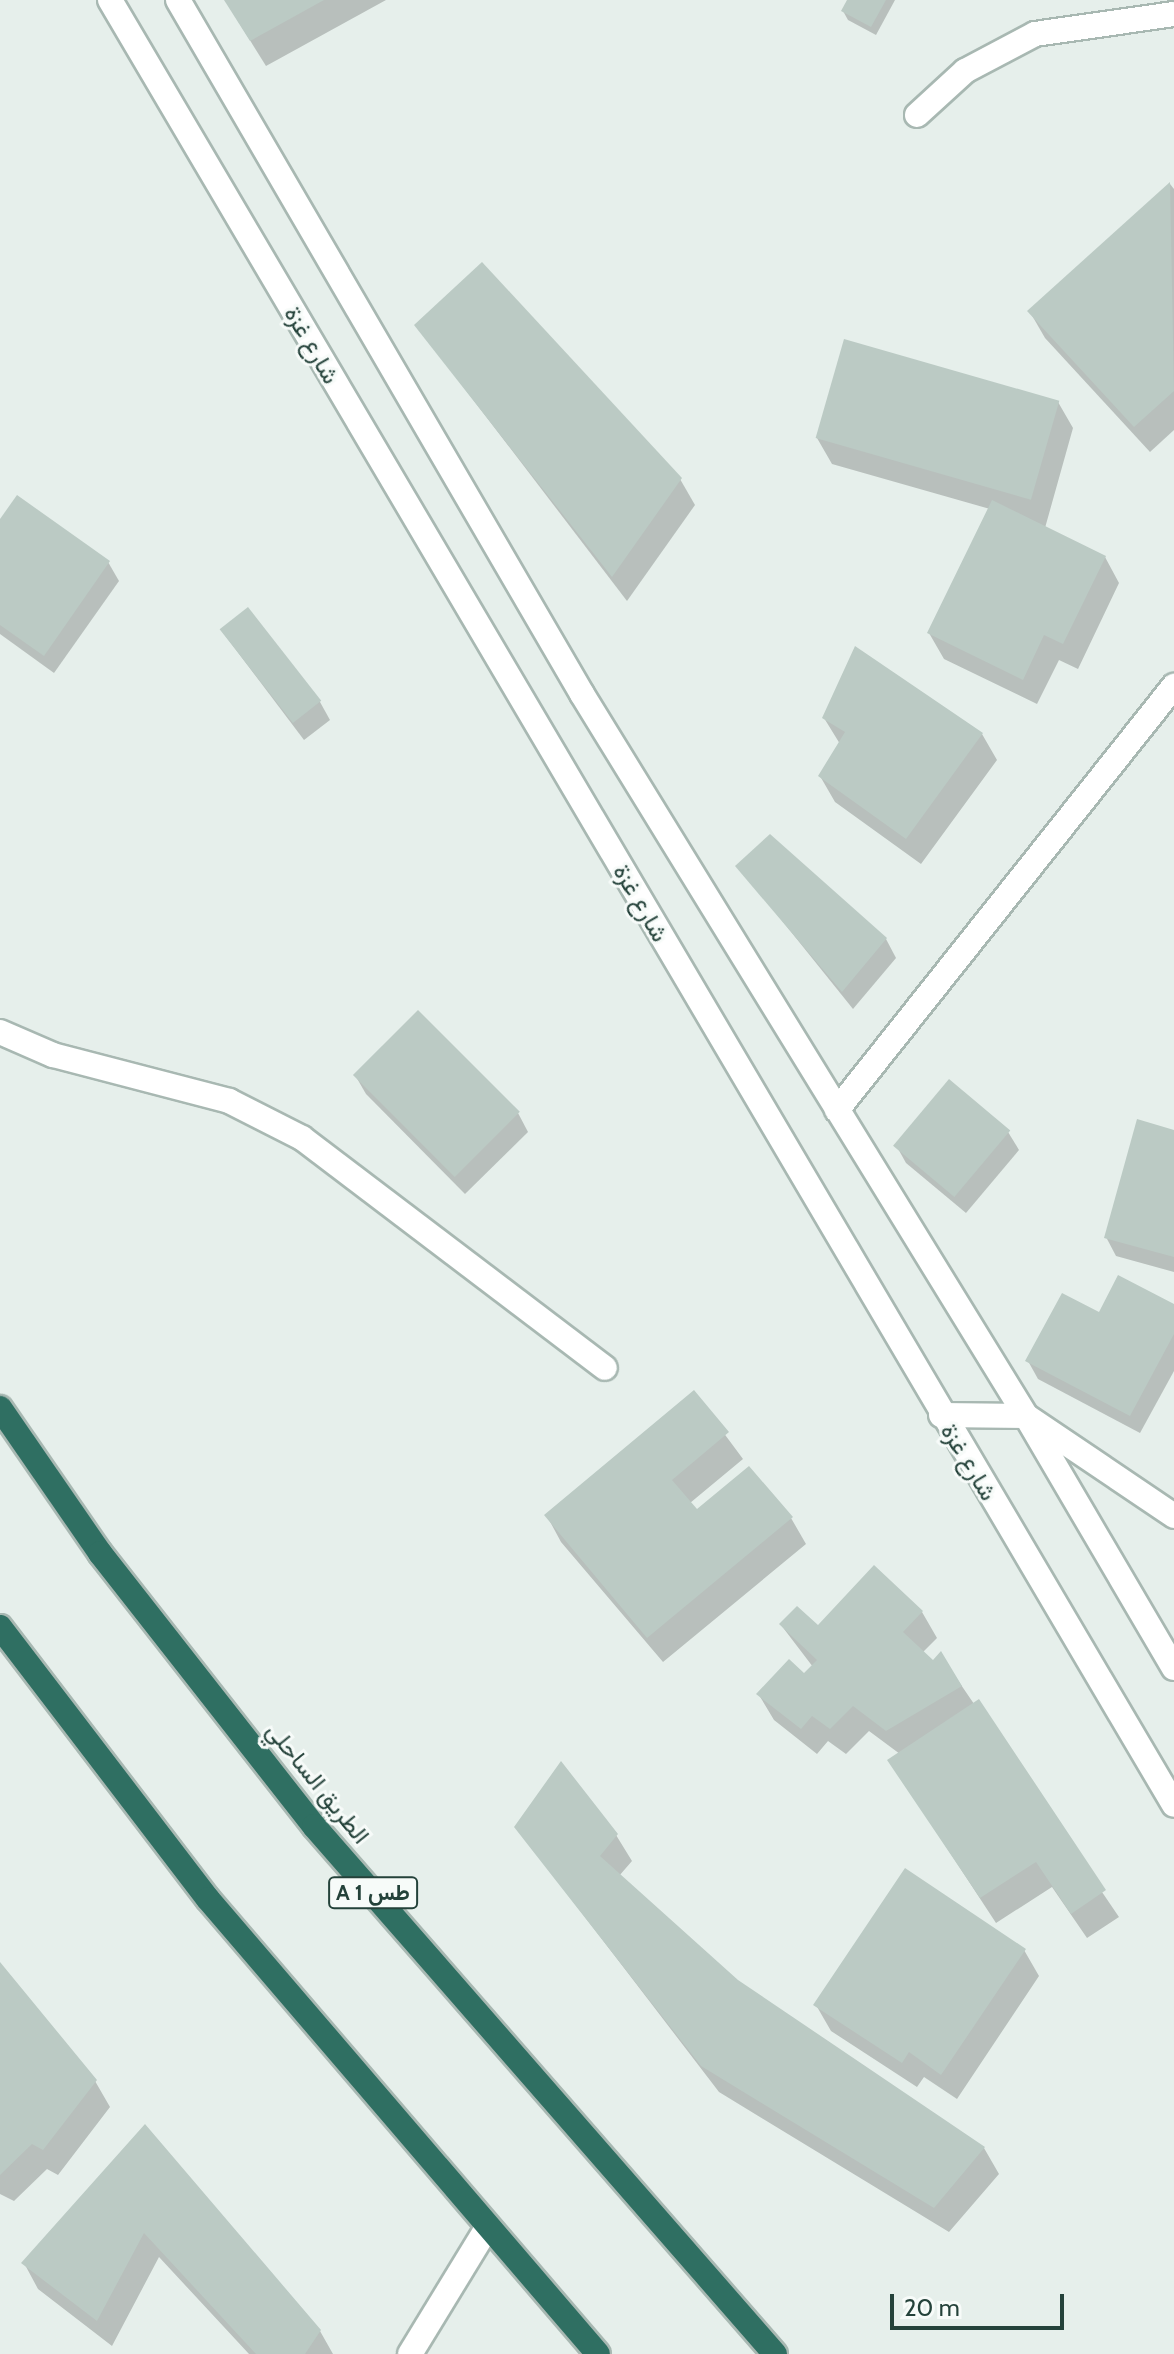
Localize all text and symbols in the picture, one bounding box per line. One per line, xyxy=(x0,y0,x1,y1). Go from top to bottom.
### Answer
street label: شارع غزة xyxy=(278,301,346,389)
street label: شارع غزة xyxy=(607,859,675,947)
street label: شارع غزة xyxy=(935,1418,1003,1506)
street label: الطريق الساحلي xyxy=(260,1717,376,1849)
road number: A 1 طس xyxy=(327,1875,419,1911)
scale bar xyxy=(894,2278,1068,2328)
text: 20 m xyxy=(904,2293,960,2322)

